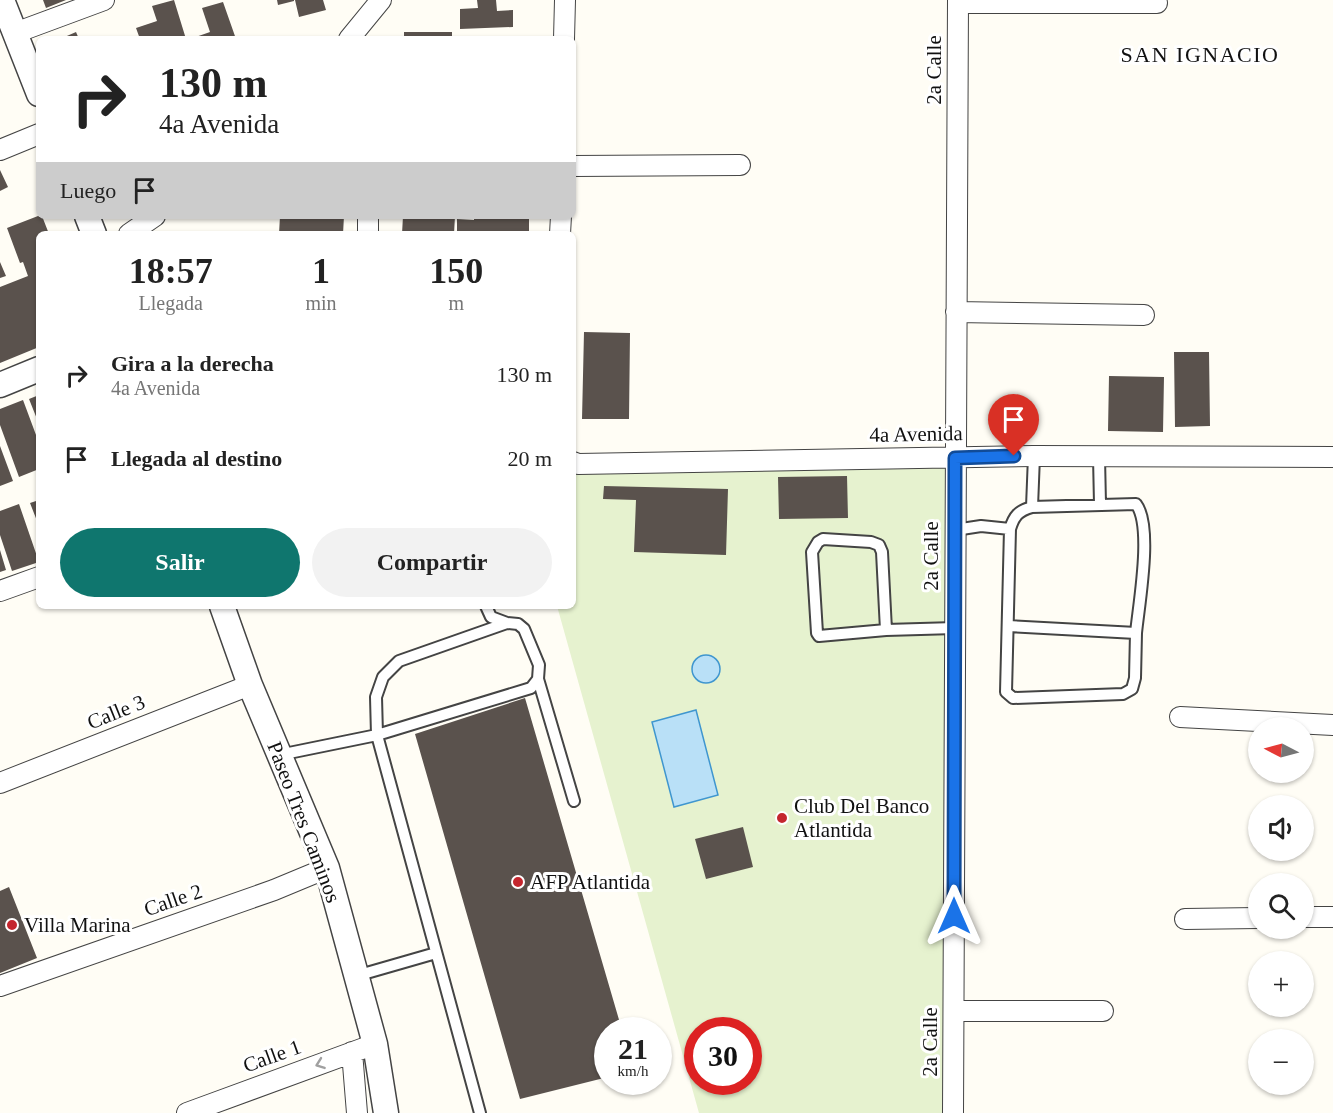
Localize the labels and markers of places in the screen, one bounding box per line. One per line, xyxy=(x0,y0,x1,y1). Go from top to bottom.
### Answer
pin xyxy=(988,394,1039,456)
place label: Club Del Banco Atlantida xyxy=(794,794,929,842)
marker: Club Del Banco Atlantida xyxy=(775,811,789,825)
place label: AFP Atlantida xyxy=(530,870,651,894)
marker: AFP Atlantida xyxy=(511,875,525,889)
place label: Villa Marina xyxy=(24,913,131,937)
marker: Villa Marina xyxy=(5,918,19,932)

